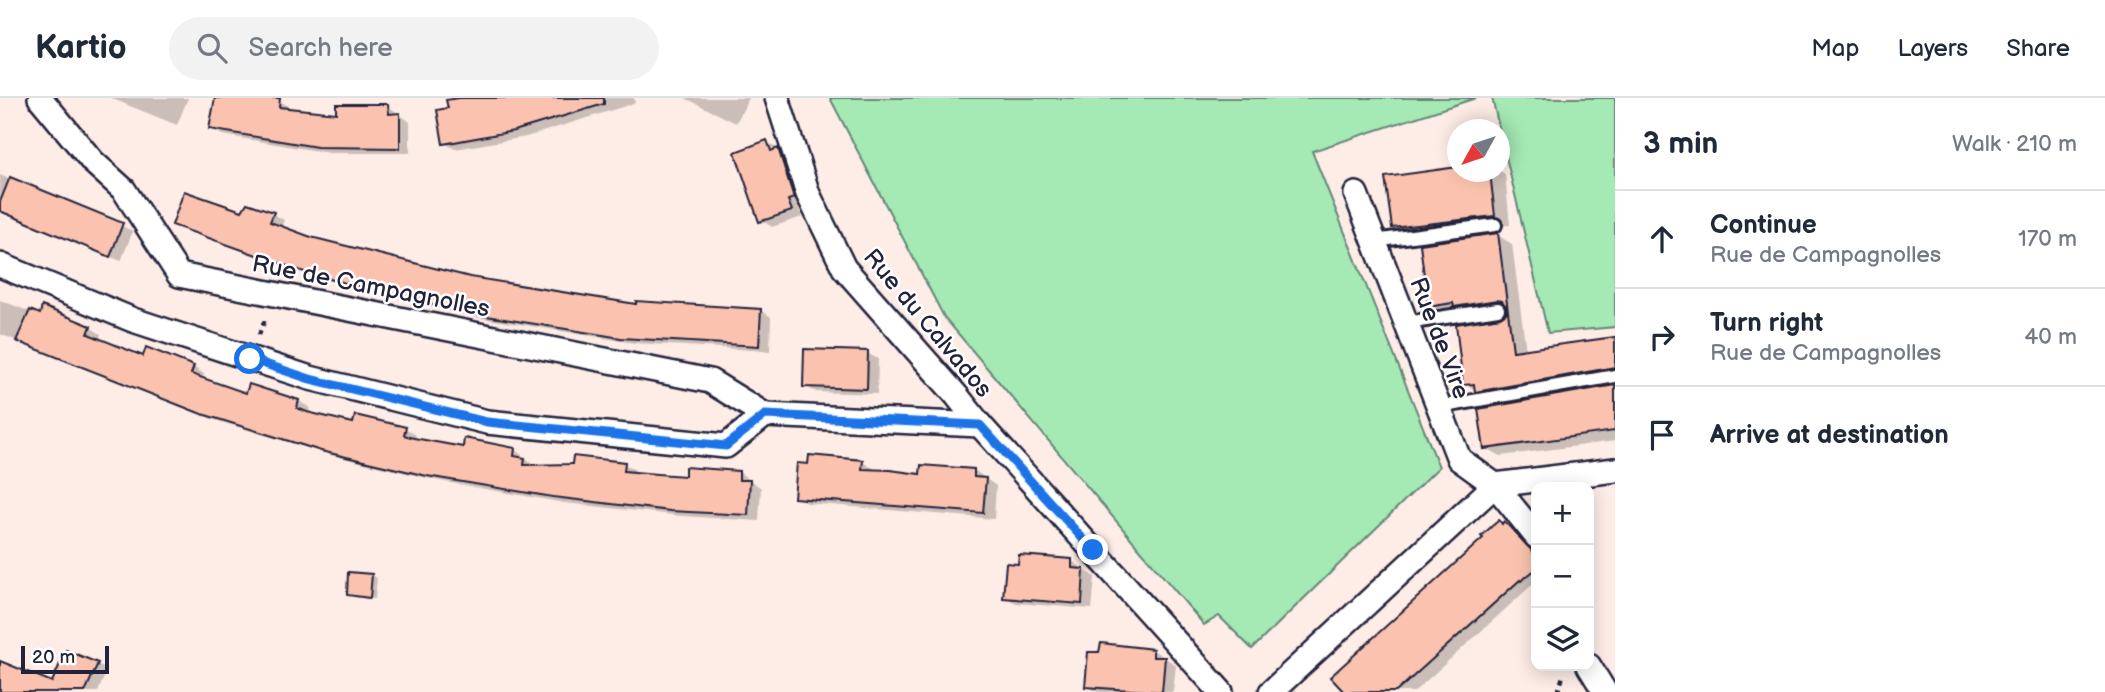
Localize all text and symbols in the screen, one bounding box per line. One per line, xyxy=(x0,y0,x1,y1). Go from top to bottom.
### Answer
search box xyxy=(169,17,659,80)
text: Kartio xyxy=(35,28,127,68)
icon: search xyxy=(193,29,231,67)
text: Search here xyxy=(249,33,393,64)
text: Map xyxy=(1811,34,1859,63)
text: Layers xyxy=(1897,34,1968,63)
text: Share xyxy=(2006,34,2070,63)
north arrow xyxy=(1447,119,1510,182)
text: 3 min xyxy=(1643,126,1718,162)
text: Walk · 210 m xyxy=(1952,130,2077,158)
text: Continue xyxy=(1710,210,1817,241)
icon: ahead xyxy=(1643,220,1681,258)
text: 170 m xyxy=(2018,225,2077,253)
text: Rue de Campagnolles xyxy=(1710,241,1941,269)
street label: Rue du Calvados xyxy=(857,243,998,404)
street label: Rue de Campagnolles xyxy=(250,249,492,324)
street label: Rue de Vire xyxy=(1403,273,1476,403)
text: Turn right xyxy=(1710,308,1823,339)
icon: right xyxy=(1643,318,1681,356)
text: 40 m xyxy=(2024,323,2077,351)
text: Rue de Campagnolles xyxy=(1710,339,1941,367)
route start xyxy=(234,343,265,374)
icon: arrive xyxy=(1643,416,1681,454)
text: Arrive at destination xyxy=(1710,420,1949,451)
map controls xyxy=(1531,482,1594,671)
button: + xyxy=(1531,482,1594,545)
route end xyxy=(1077,534,1108,565)
button: − xyxy=(1531,545,1594,608)
button: layers xyxy=(1531,608,1594,671)
scale bar xyxy=(21,643,108,675)
text: 20 m xyxy=(32,646,75,669)

